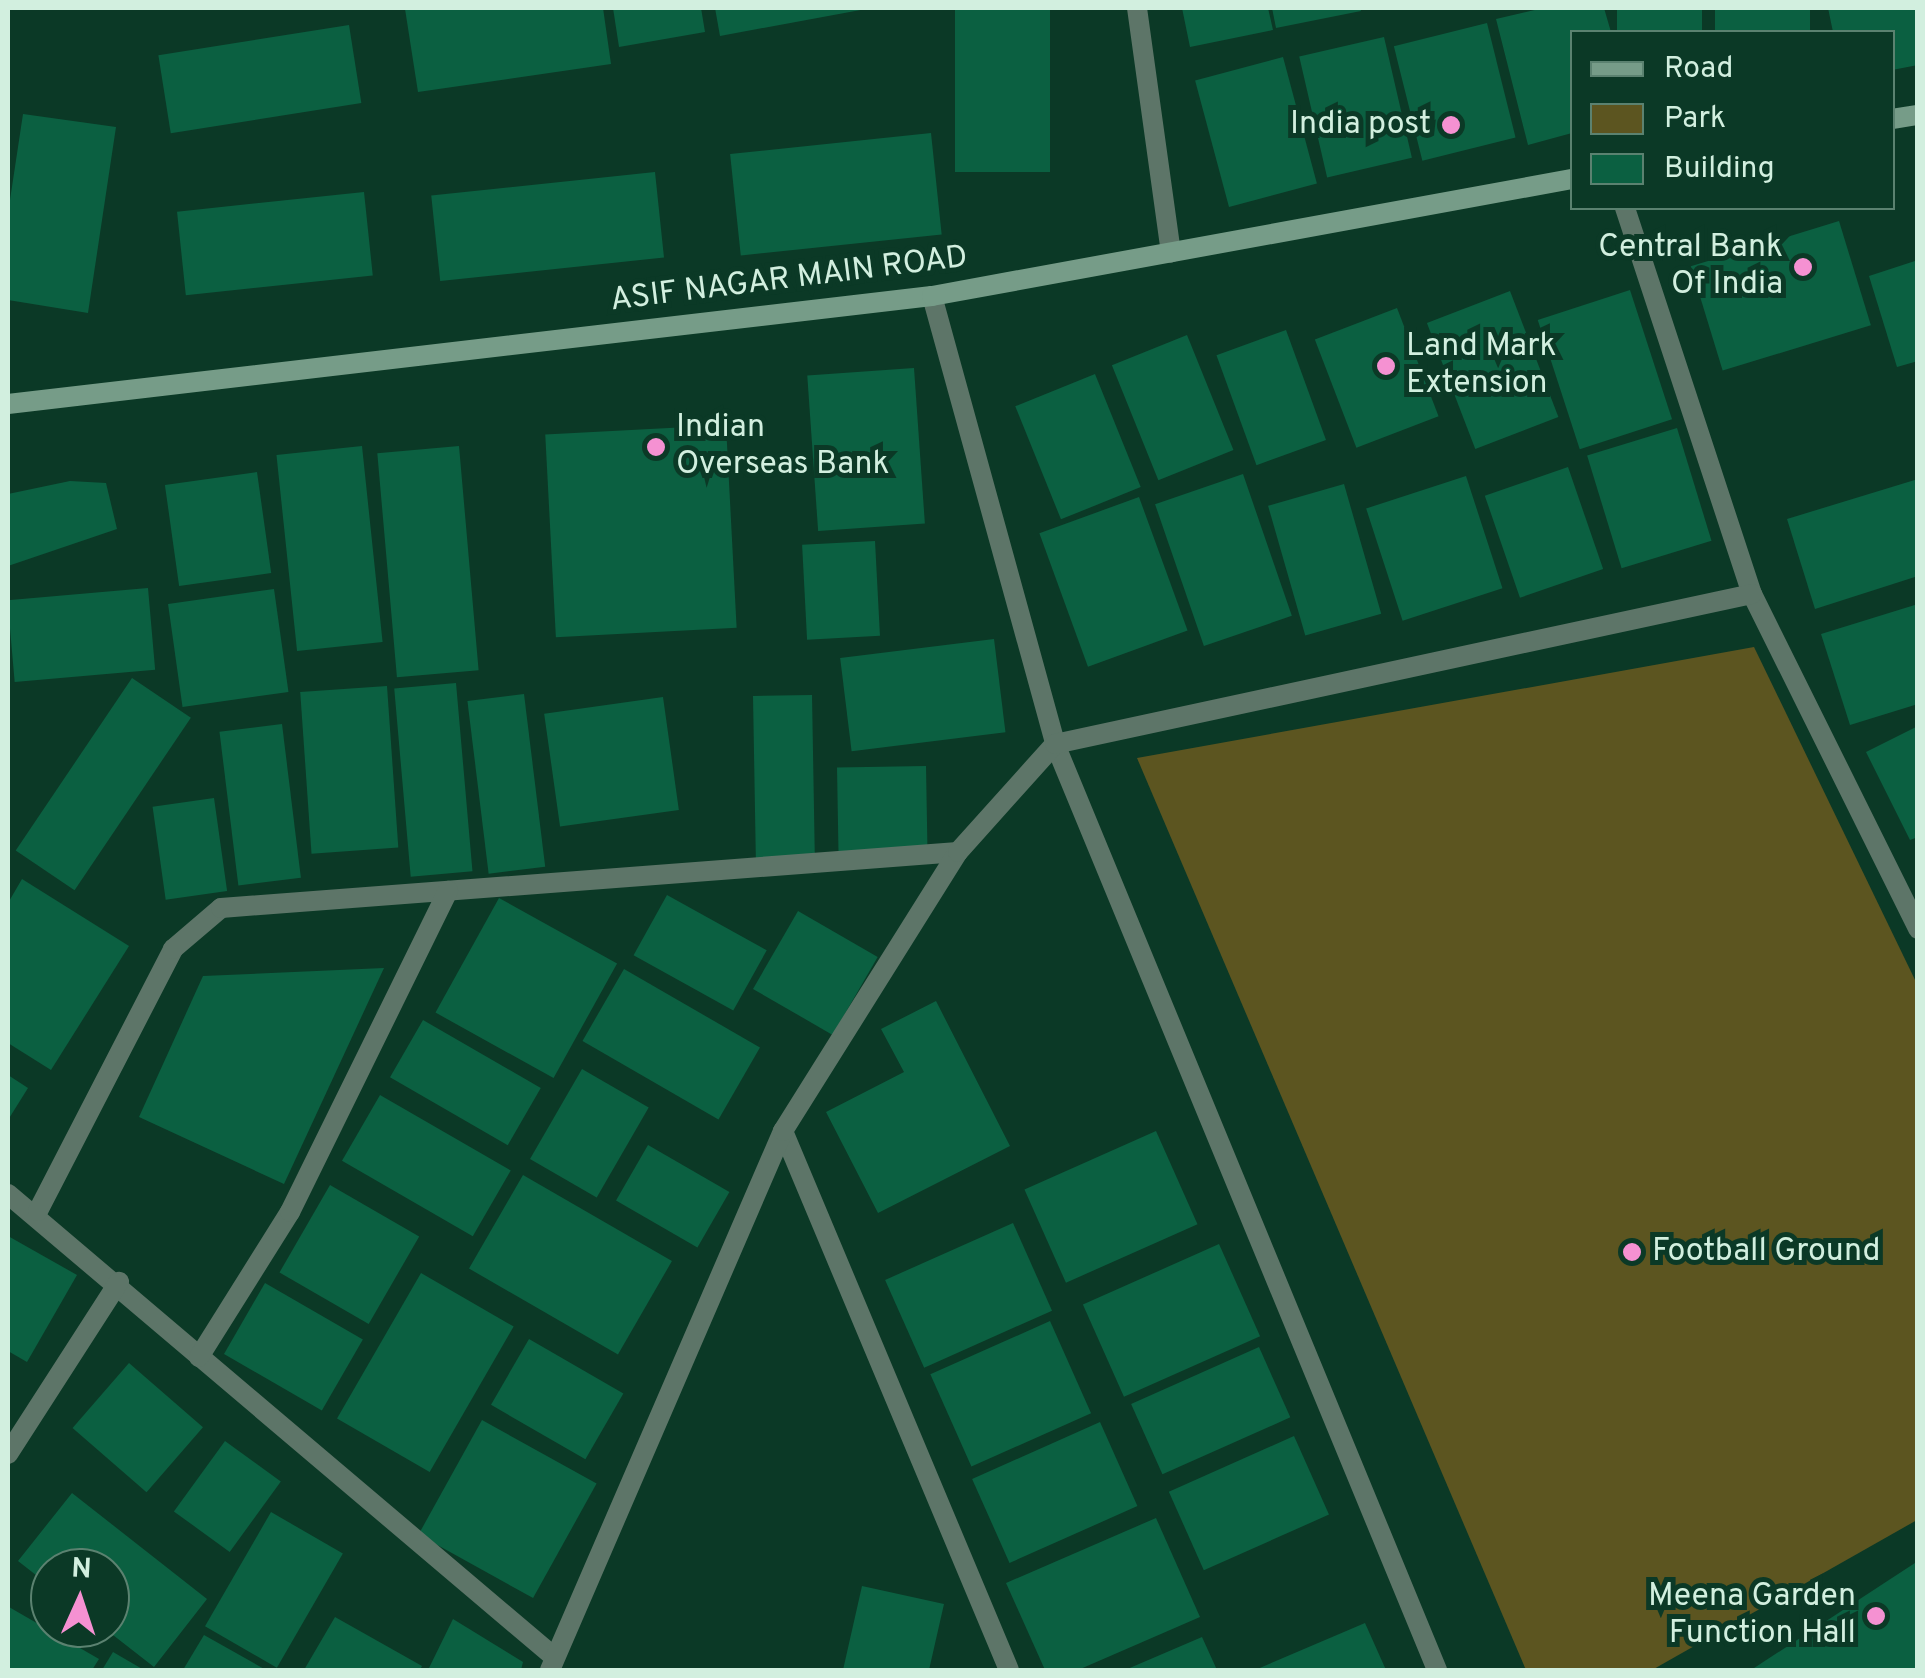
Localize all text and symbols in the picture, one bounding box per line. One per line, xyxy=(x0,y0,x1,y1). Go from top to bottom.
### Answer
legend xyxy=(1570,30,1895,210)
text: Road xyxy=(1664,51,1733,88)
text: Park xyxy=(1664,101,1726,138)
place label: India post xyxy=(1290,106,1431,144)
marker: India post xyxy=(1440,114,1462,136)
text: Building xyxy=(1664,151,1775,188)
place label: Central Bank Of India xyxy=(1598,230,1783,305)
street label: ASIF NAGAR MAIN ROAD xyxy=(608,239,970,321)
marker: Central Bank Of India xyxy=(1792,256,1814,278)
place label: Land Mark Extension xyxy=(1406,329,1556,404)
marker: Land Mark Extension xyxy=(1375,355,1397,377)
place label: Indian Overseas Bank xyxy=(676,410,890,485)
marker: Indian Overseas Bank xyxy=(645,436,667,458)
place label: Football Ground xyxy=(1652,1233,1881,1271)
marker: Football Ground xyxy=(1621,1241,1643,1263)
north arrow xyxy=(30,1548,130,1648)
text: N xyxy=(70,1552,92,1589)
place label: Meena Garden Function Hall xyxy=(1648,1579,1856,1654)
marker: Meena Garden Function Hall xyxy=(1865,1605,1887,1627)

